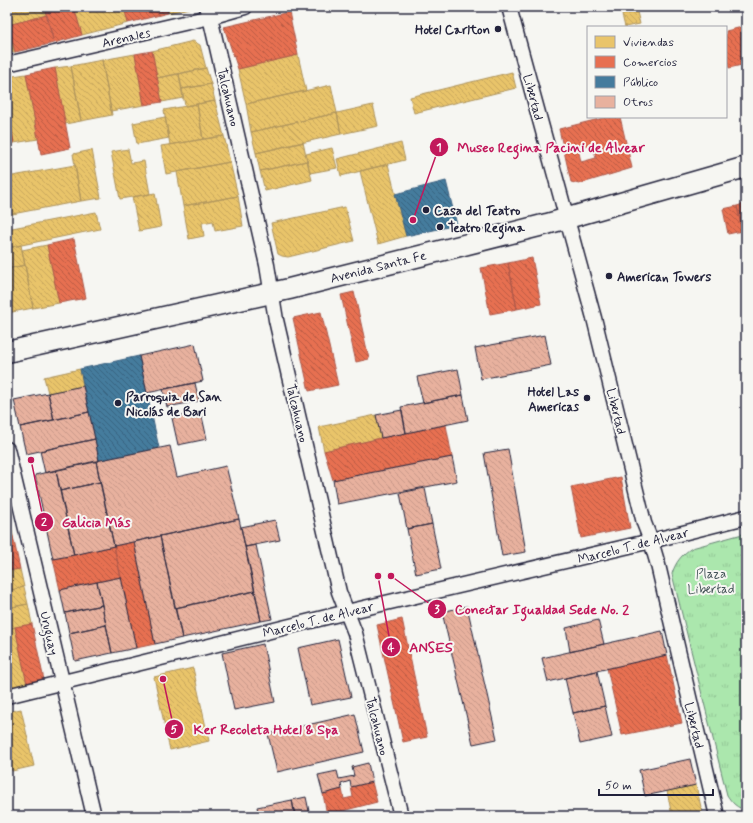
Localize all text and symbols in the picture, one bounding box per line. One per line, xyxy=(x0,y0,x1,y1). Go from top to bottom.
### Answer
place label: Hotel Carlton xyxy=(415,22,490,39)
marker: Hotel Carlton xyxy=(493,24,503,34)
street label: Arenales xyxy=(100,25,153,52)
legend xyxy=(587,26,727,118)
text: Viviendas xyxy=(623,35,674,51)
text: Comercios xyxy=(623,55,677,71)
street label: Talcahuano xyxy=(213,66,243,128)
street label: Libertad xyxy=(518,72,547,122)
text: Público xyxy=(623,75,658,91)
text: Otros xyxy=(623,95,654,111)
callout: Museo Regina Pacini de Alvear xyxy=(429,134,653,160)
text: Museo Regina Pacini de Alvear xyxy=(457,139,645,160)
text: 1 xyxy=(436,140,442,156)
place label: Casa del Teatro xyxy=(434,203,521,220)
marker: Casa del Teatro xyxy=(421,205,431,215)
place label: Teatro Regina xyxy=(448,220,526,240)
marker: Teatro Regina xyxy=(435,222,445,232)
street label: Avenida Santa Fe xyxy=(329,247,428,288)
place label: American Towers xyxy=(617,269,712,286)
marker: American Towers xyxy=(604,271,614,281)
street label: Talcahuano xyxy=(282,382,312,444)
place label: Hotel Las Americas xyxy=(527,384,579,416)
street label: Libertad xyxy=(602,386,629,436)
place label: Parroquia de San Nicolás de Bari xyxy=(126,389,222,421)
marker: Hotel Las Americas xyxy=(582,393,592,403)
marker: Parroquia de San Nicolás de Bari xyxy=(113,398,123,408)
callout: Galicia Más xyxy=(34,509,139,535)
text: Galicia Más xyxy=(62,514,131,532)
text: 2 xyxy=(41,515,47,531)
street label: Marcelo T. de Alvear xyxy=(576,524,692,568)
park label: Plaza Libertad xyxy=(687,566,735,598)
callout: Conectar Igualdad Sede No. 2 xyxy=(427,596,636,622)
street label: Marcelo T. de Alvear xyxy=(261,598,377,642)
text: Conectar Igualdad Sede No. 2 xyxy=(455,601,629,622)
text: 3 xyxy=(434,602,440,618)
street label: Uruguay xyxy=(33,610,62,657)
callout: ANSES xyxy=(381,634,461,660)
text: ANSES xyxy=(409,639,453,657)
text: 4 xyxy=(388,640,395,656)
street label: Talcahuano xyxy=(361,695,392,757)
street label: Libertad xyxy=(680,700,707,750)
callout: Ker Recoleta Hotel & Spa xyxy=(164,716,347,742)
text: Ker Recoleta Hotel & Spa xyxy=(194,721,338,739)
text: 5 xyxy=(170,722,178,738)
scale bar xyxy=(599,771,713,797)
text: 50 m xyxy=(605,778,632,794)

